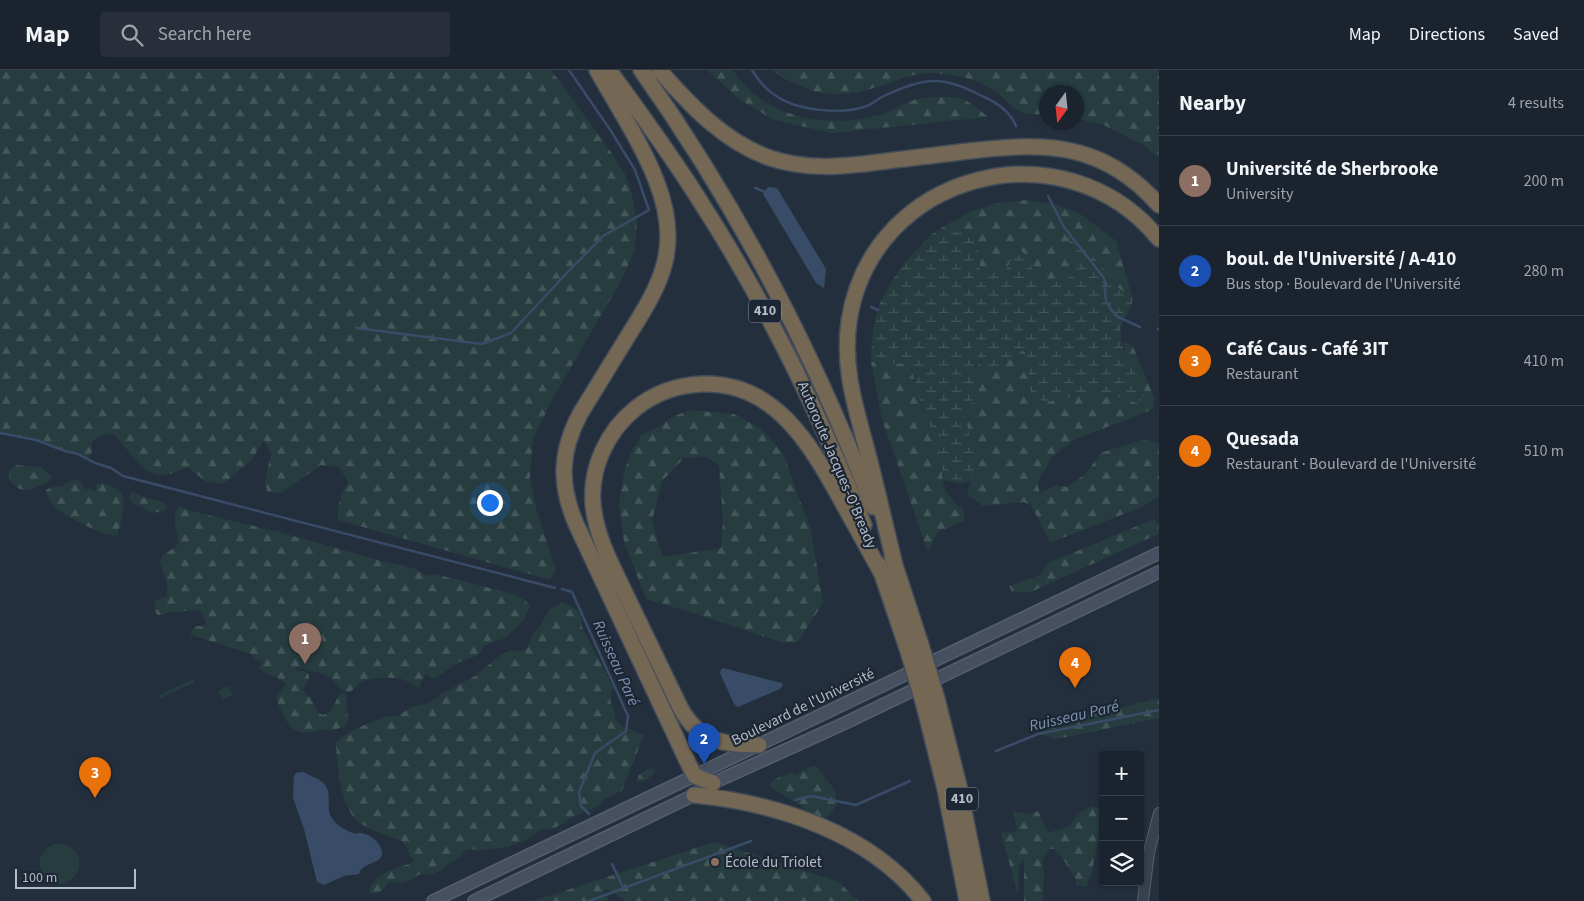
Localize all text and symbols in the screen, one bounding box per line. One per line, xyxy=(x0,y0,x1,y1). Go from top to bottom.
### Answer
search box xyxy=(100,12,450,57)
text: Map xyxy=(25,17,70,52)
icon: search xyxy=(118,21,146,49)
text: Search here xyxy=(158,21,251,48)
text: Map xyxy=(1349,22,1381,47)
text: Directions xyxy=(1409,22,1485,47)
text: Saved xyxy=(1513,22,1559,47)
north arrow xyxy=(1039,85,1084,130)
text: Nearby xyxy=(1179,88,1246,118)
text: 4 results xyxy=(1508,92,1564,114)
text: Université de Sherbrooke xyxy=(1226,156,1438,183)
text: 1 xyxy=(1191,170,1199,192)
text: 200 m xyxy=(1524,170,1564,192)
text: University xyxy=(1226,183,1293,205)
text: boul. de l'Université / A-410 xyxy=(1226,246,1456,273)
text: 2 xyxy=(1191,260,1199,282)
text: 280 m xyxy=(1524,260,1564,282)
text: Bus stop · Boulevard de l'Université xyxy=(1226,273,1461,295)
road number: 410 xyxy=(749,300,781,322)
text: Café Caus - Café 3IT xyxy=(1226,336,1389,363)
text: 3 xyxy=(1191,350,1199,372)
text: 410 m xyxy=(1524,350,1564,372)
text: Restaurant xyxy=(1226,363,1299,385)
street label: Autoroute Jacques-O'Bready xyxy=(792,378,882,552)
text: Quesada xyxy=(1226,426,1299,453)
text: 4 xyxy=(1191,440,1199,462)
text: 510 m xyxy=(1524,440,1564,462)
text: Restaurant · Boulevard de l'Université xyxy=(1226,453,1476,475)
your location xyxy=(477,490,503,516)
water label: Ruisseau Paré xyxy=(587,617,645,710)
pin: 1 xyxy=(289,623,321,664)
pin: 4 xyxy=(1059,647,1091,688)
street label: Boulevard de l'Université xyxy=(728,663,878,751)
water label: Ruisseau Paré xyxy=(1027,695,1121,737)
pin: 2 xyxy=(688,723,720,764)
map controls xyxy=(1099,751,1144,886)
button: + xyxy=(1099,751,1144,796)
pin: 3 xyxy=(79,757,111,798)
road number: 410 xyxy=(946,788,978,811)
button: − xyxy=(1099,796,1144,841)
button: layers xyxy=(1099,841,1144,886)
place label: École du Triolet xyxy=(725,852,822,873)
marker: École du Triolet xyxy=(709,856,721,868)
scale bar xyxy=(15,866,136,889)
text: 100 m xyxy=(22,868,57,888)

